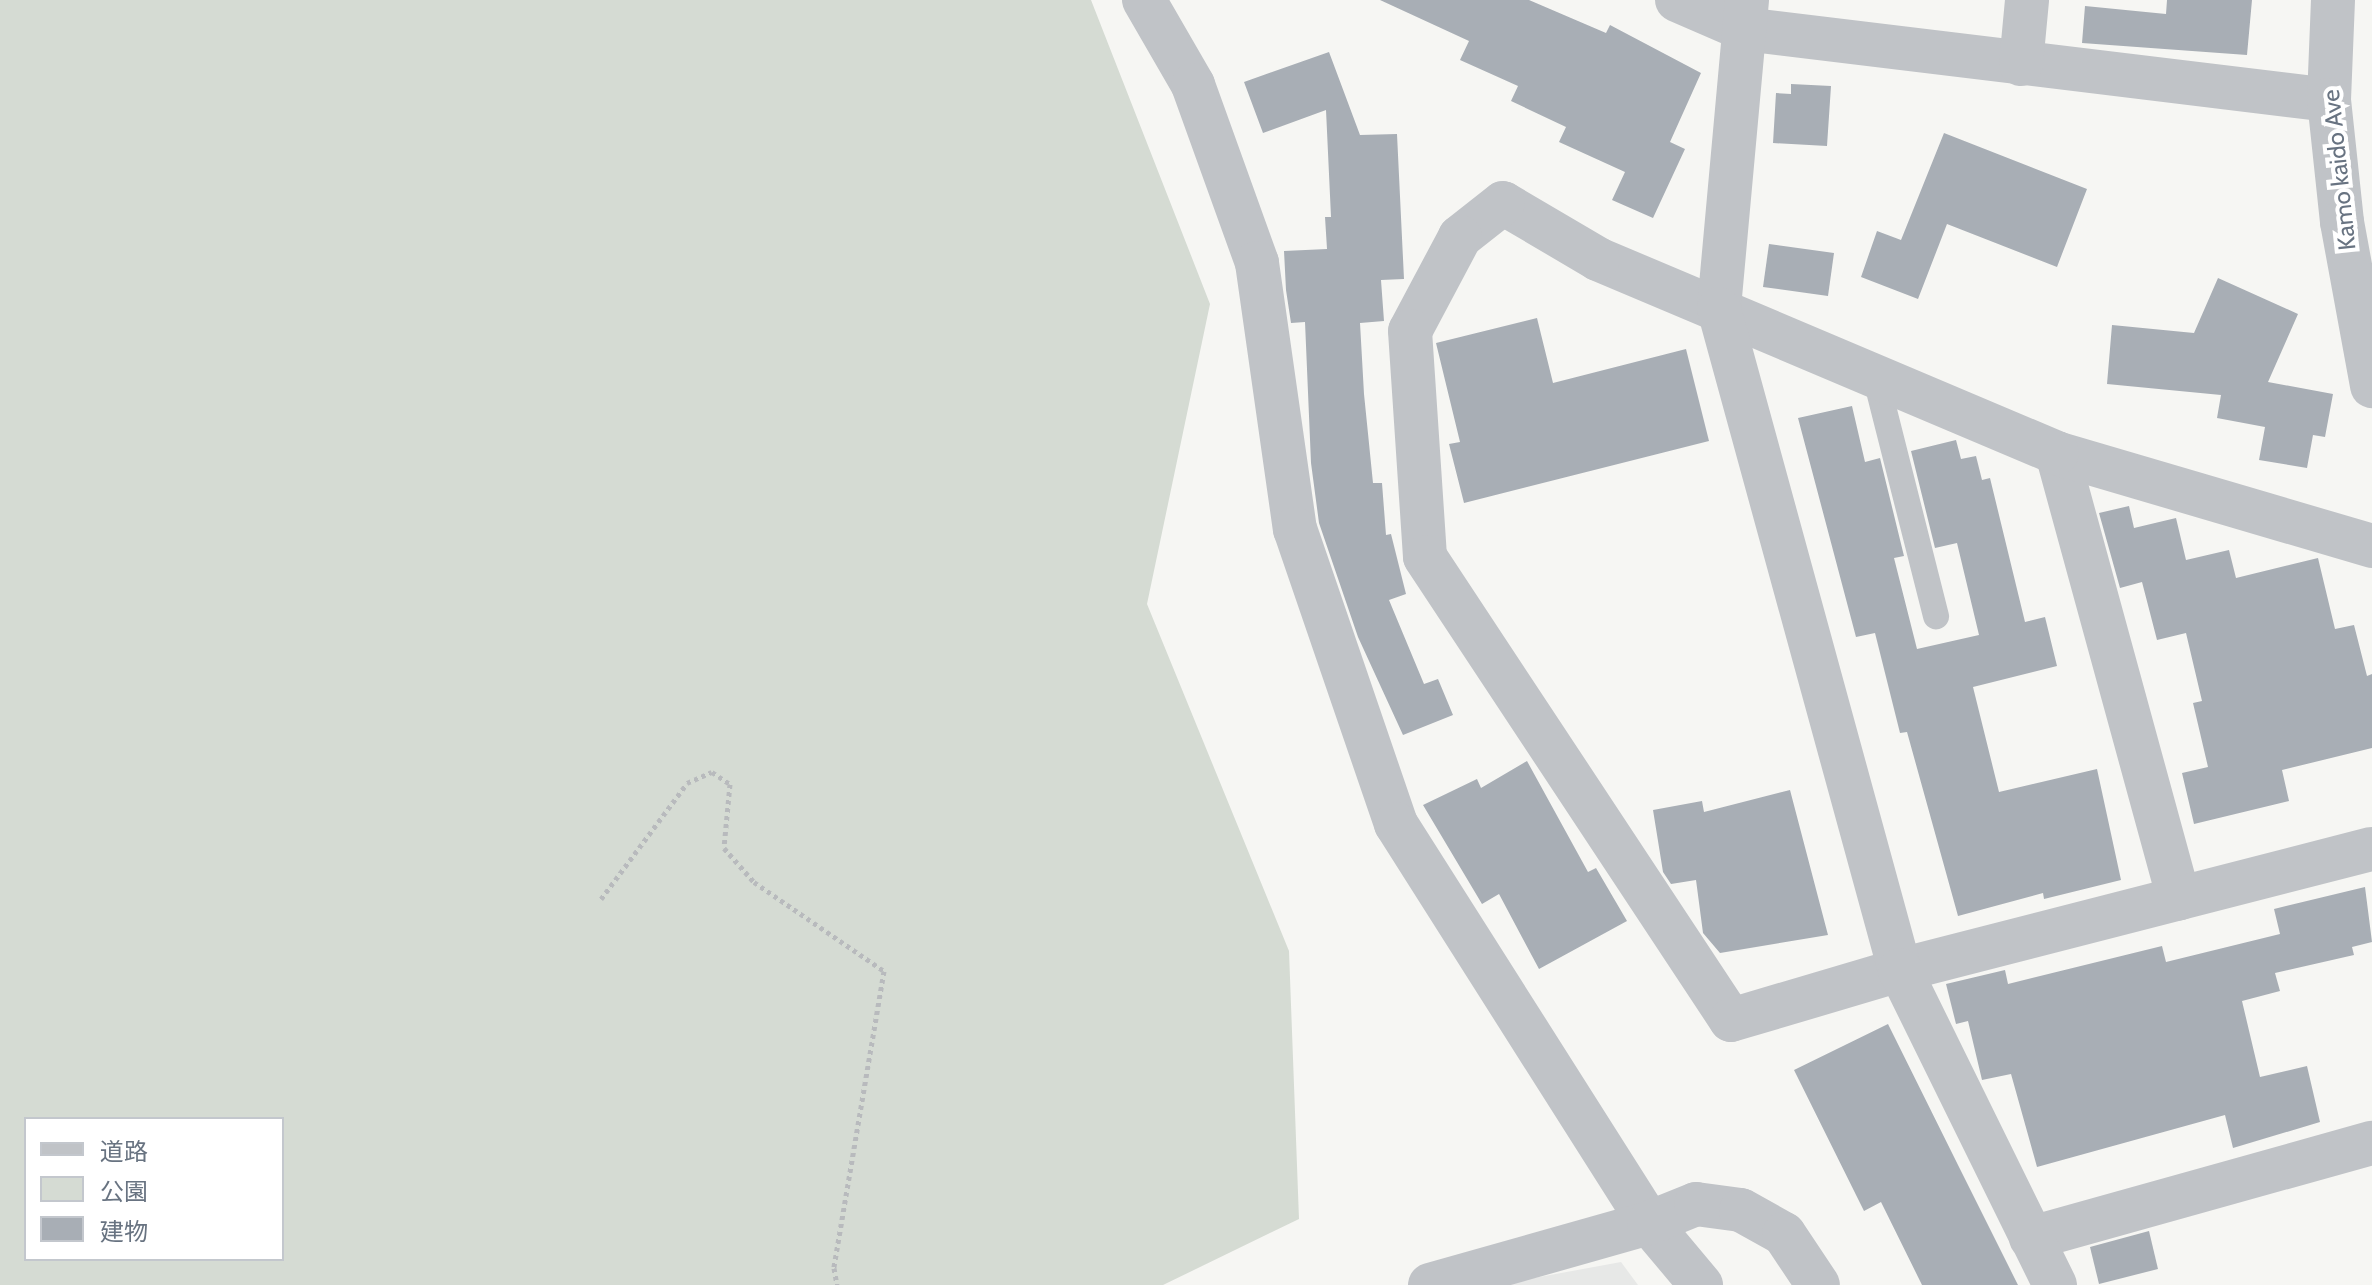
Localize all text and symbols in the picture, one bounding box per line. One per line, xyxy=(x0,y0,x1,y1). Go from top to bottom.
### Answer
street label: Kamo kaido Ave xyxy=(2316,88,2362,252)
legend xyxy=(24,1117,284,1261)
text: 道路 xyxy=(100,1137,148,1166)
text: 公園 xyxy=(100,1177,148,1206)
text: 建物 xyxy=(100,1217,148,1246)

